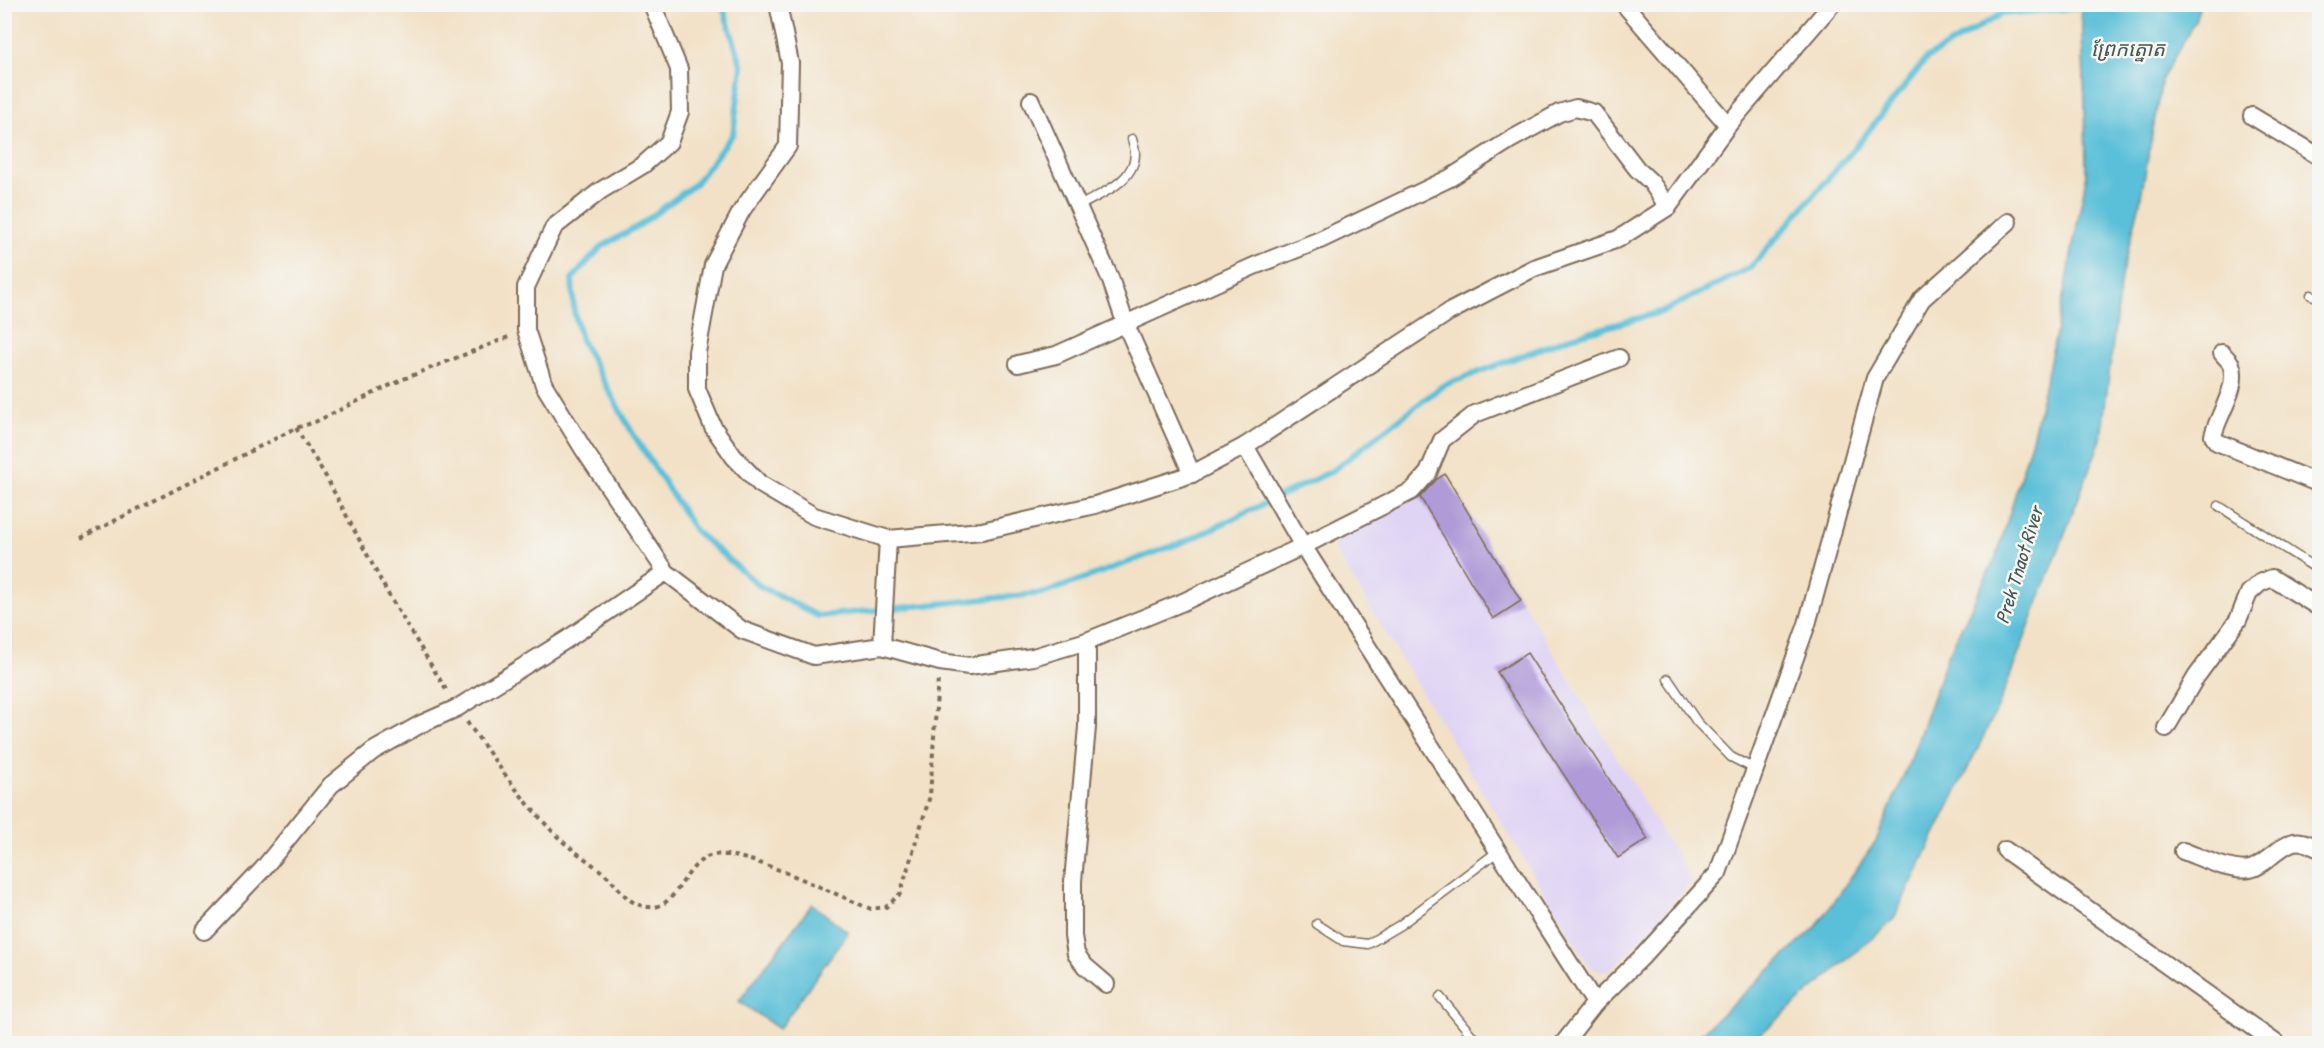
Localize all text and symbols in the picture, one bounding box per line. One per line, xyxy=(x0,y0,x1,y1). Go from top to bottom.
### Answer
water label: ព្រែកត្នោត xyxy=(2091,35,2166,62)
water label: Prek Tnaot River xyxy=(1988,501,2050,627)

